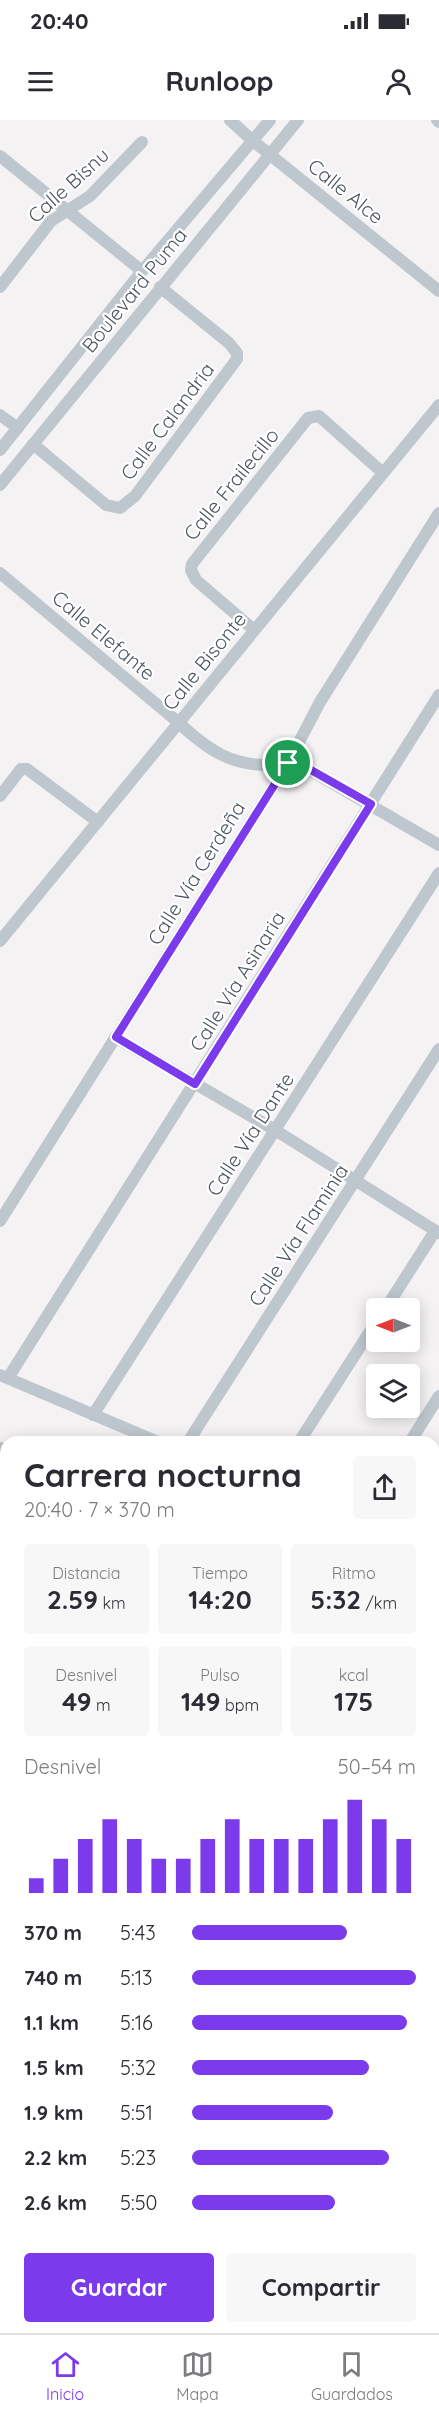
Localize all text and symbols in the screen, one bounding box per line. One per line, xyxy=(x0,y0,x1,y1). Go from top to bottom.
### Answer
text: 20:40 xyxy=(30,7,88,35)
text: Runloop xyxy=(166,64,273,98)
icon: menu xyxy=(24,65,57,98)
icon: person xyxy=(382,65,415,98)
street label: Calle Bisnu xyxy=(22,142,114,228)
street label: Calle Alce xyxy=(303,153,389,229)
street label: Boulevard Puma xyxy=(76,223,192,357)
street label: Calle Calandria xyxy=(115,357,219,485)
street label: Calle Frailecillo xyxy=(178,423,284,545)
street label: Calle Elefante xyxy=(47,585,161,685)
street label: Calle Bisonte xyxy=(157,607,251,715)
pin xyxy=(262,737,313,788)
icon: arrive xyxy=(271,746,304,779)
street label: Calle Vía Cerdeña xyxy=(142,796,250,950)
street label: Calle Vía Asinaria xyxy=(184,906,290,1056)
street label: Calle Vía Dante xyxy=(201,1068,299,1200)
street label: Calle Vía Flaminia xyxy=(243,1159,353,1311)
north arrow xyxy=(366,1298,420,1352)
map controls xyxy=(366,1298,420,1418)
button: layers xyxy=(366,1364,420,1418)
text: Carrera nocturna xyxy=(24,1454,302,1495)
button: share xyxy=(353,1456,416,1519)
text: 20:40 · 7 × 370 m xyxy=(24,1497,175,1522)
text: Distancia xyxy=(52,1563,120,1583)
text: Tiempo xyxy=(192,1563,248,1583)
text: Ritmo xyxy=(332,1563,376,1583)
text: 2.59 xyxy=(47,1583,98,1616)
text: 14:20 xyxy=(188,1583,252,1616)
text: 5:32 xyxy=(310,1583,361,1616)
text: km xyxy=(98,1593,126,1613)
text: /km xyxy=(361,1593,397,1613)
text: Desnivel xyxy=(55,1665,117,1685)
text: Pulso xyxy=(200,1665,240,1685)
text: kcal xyxy=(339,1665,369,1685)
text: 49 xyxy=(62,1685,92,1718)
text: 149 xyxy=(181,1685,221,1718)
text: 175 xyxy=(334,1685,373,1718)
text: m xyxy=(92,1695,111,1715)
text: bpm xyxy=(221,1695,259,1715)
text: Desnivel xyxy=(24,1754,101,1779)
text: 50–54 m xyxy=(338,1754,416,1779)
text: 370 m xyxy=(24,1920,82,1945)
text: 5:43 xyxy=(120,1920,156,1945)
text: 740 m xyxy=(24,1965,82,1990)
text: 5:13 xyxy=(120,1965,153,1990)
text: 1.1 km xyxy=(24,2010,79,2035)
text: 5:16 xyxy=(120,2010,153,2035)
text: 1.5 km xyxy=(24,2055,84,2080)
text: 5:32 xyxy=(120,2055,156,2080)
text: 1.9 km xyxy=(24,2100,84,2125)
text: 5:51 xyxy=(120,2100,153,2125)
text: 2.2 km xyxy=(24,2145,87,2170)
text: 5:23 xyxy=(120,2145,156,2170)
text: 2.6 km xyxy=(24,2190,87,2215)
text: 5:50 xyxy=(120,2190,157,2215)
button: Guardar xyxy=(24,2253,214,2322)
button: Compartir xyxy=(226,2253,416,2322)
tab: Inicio xyxy=(46,2348,84,2404)
tab: Mapa xyxy=(176,2348,219,2404)
tab: Guardados xyxy=(311,2348,393,2404)

